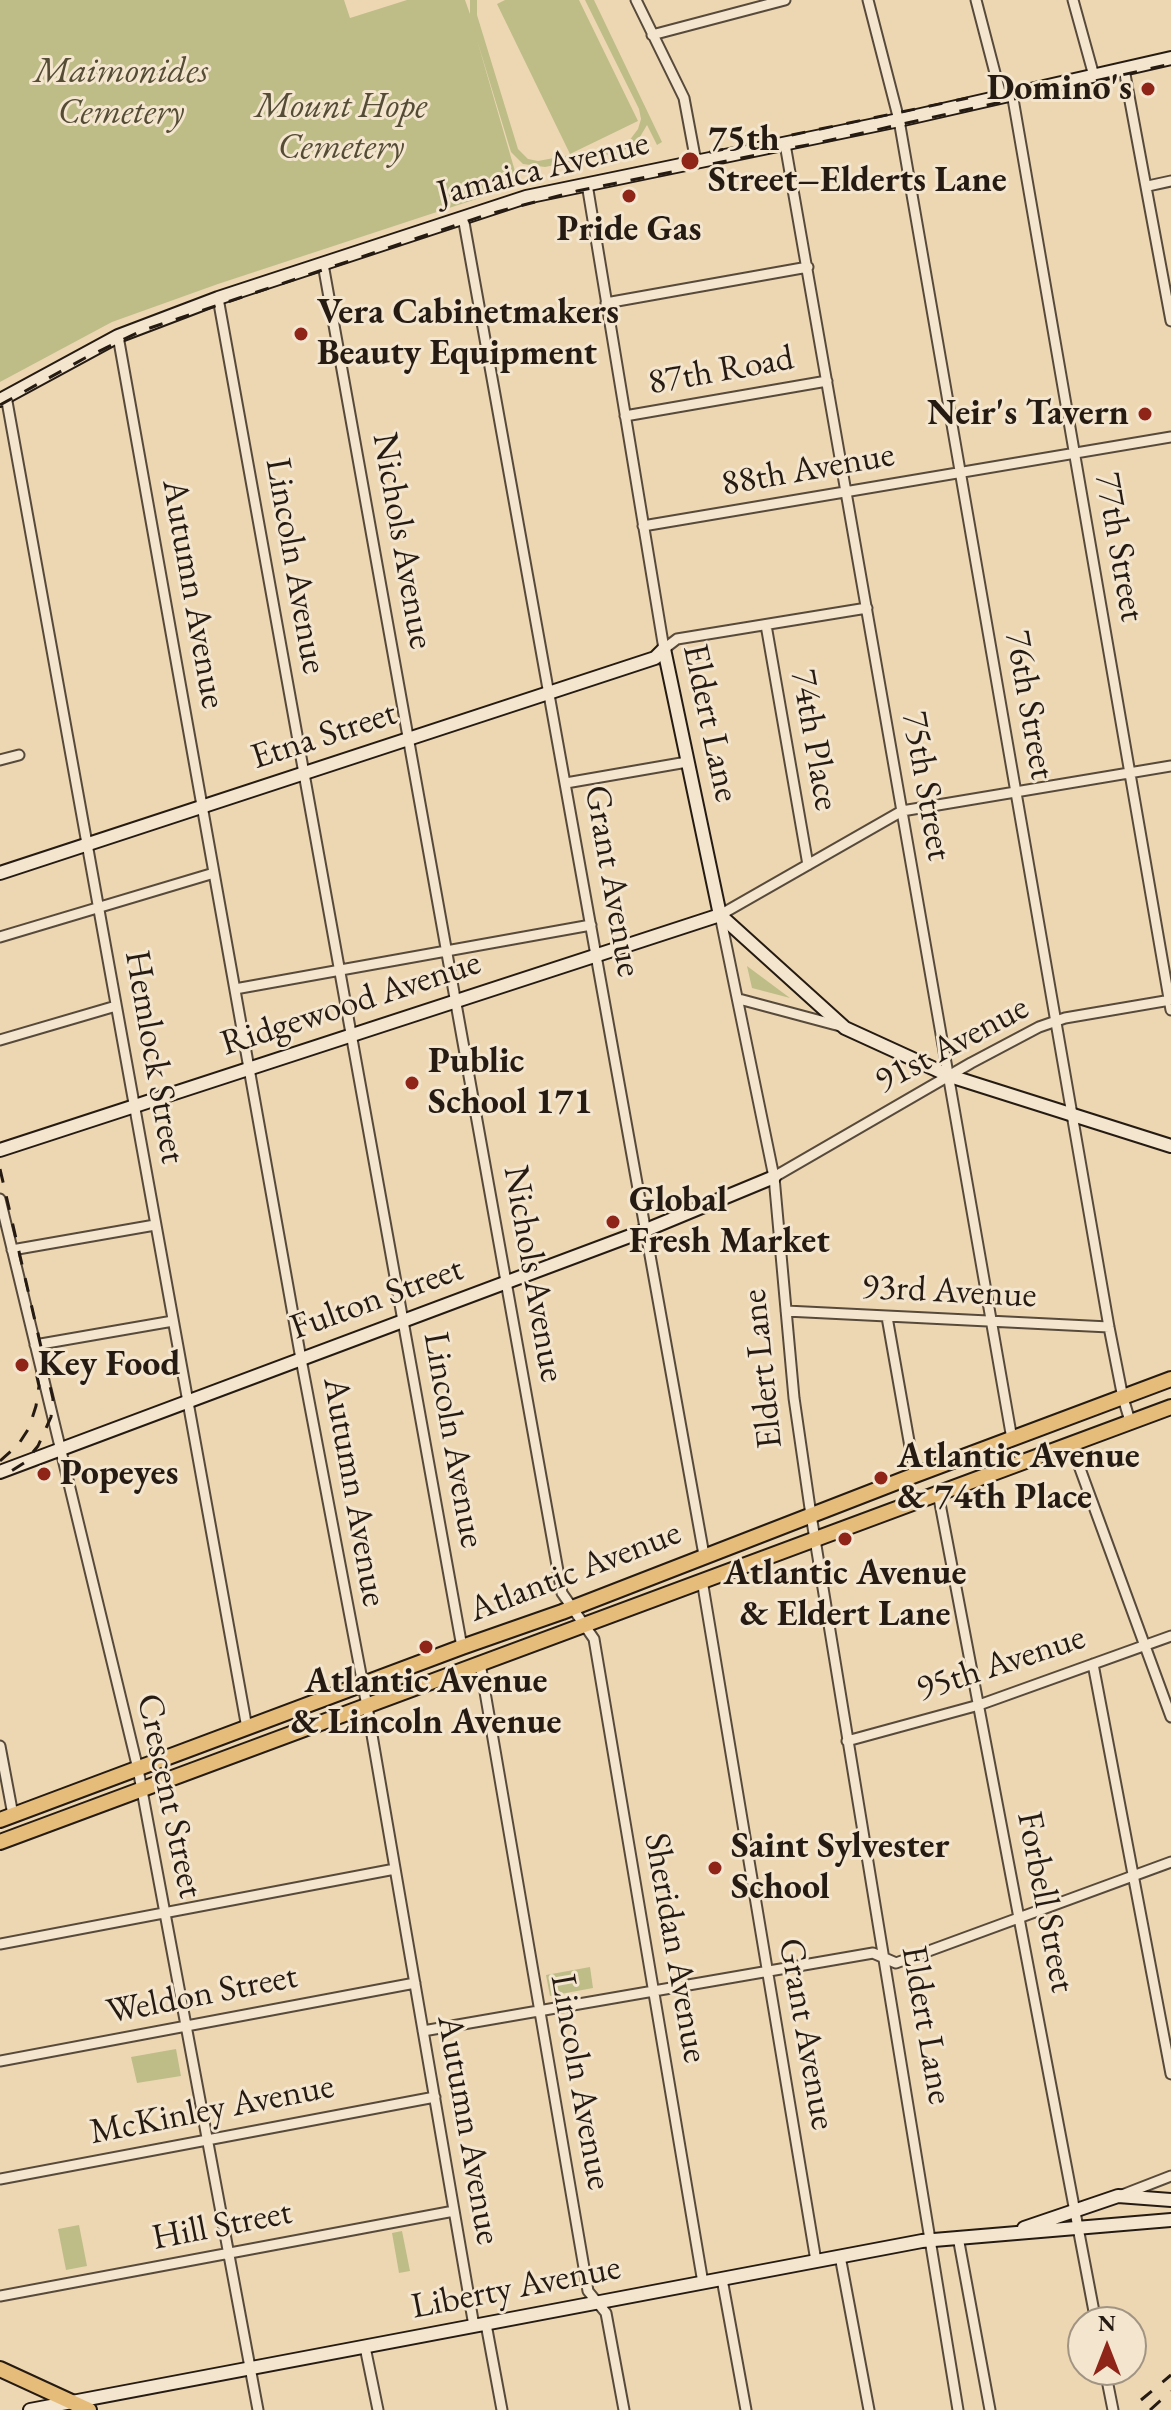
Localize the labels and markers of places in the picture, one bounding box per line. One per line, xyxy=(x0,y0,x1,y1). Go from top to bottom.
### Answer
place label: Domino's xyxy=(987,67,1132,111)
marker: Domino's xyxy=(1139,80,1157,98)
place label: 75th Street–Elderts Lane xyxy=(708,118,1007,203)
marker: 75th Street–Elderts Lane xyxy=(679,150,701,172)
marker: Pride Gas xyxy=(620,187,638,205)
place label: Pride Gas xyxy=(557,208,701,252)
place label: Vera Cabinetmakers Beauty Equipment xyxy=(317,291,619,376)
marker: Vera Cabinetmakers Beauty Equipment xyxy=(292,325,310,343)
place label: Neir's Tavern xyxy=(927,392,1129,436)
marker: Neir's Tavern xyxy=(1136,405,1154,423)
place label: Public School 171 xyxy=(428,1040,592,1125)
marker: Public School 171 xyxy=(403,1074,421,1092)
place label: Global Fresh Market xyxy=(629,1179,830,1264)
marker: Global Fresh Market xyxy=(604,1213,622,1231)
place label: Key Food xyxy=(38,1343,180,1387)
marker: Key Food xyxy=(13,1356,31,1374)
place label: Atlantic Avenue & 74th Place xyxy=(897,1435,1140,1520)
place label: Popeyes xyxy=(60,1452,178,1496)
marker: Popeyes xyxy=(35,1465,53,1483)
marker: Atlantic Avenue & 74th Place xyxy=(872,1469,890,1487)
marker: Atlantic Avenue & Eldert Lane xyxy=(836,1530,854,1548)
place label: Atlantic Avenue & Eldert Lane xyxy=(724,1552,966,1637)
marker: Atlantic Avenue & Lincoln Avenue xyxy=(417,1638,435,1656)
place label: Atlantic Avenue & Lincoln Avenue xyxy=(291,1660,561,1745)
place label: Saint Sylvester School xyxy=(731,1825,949,1910)
marker: Saint Sylvester School xyxy=(706,1859,724,1877)

